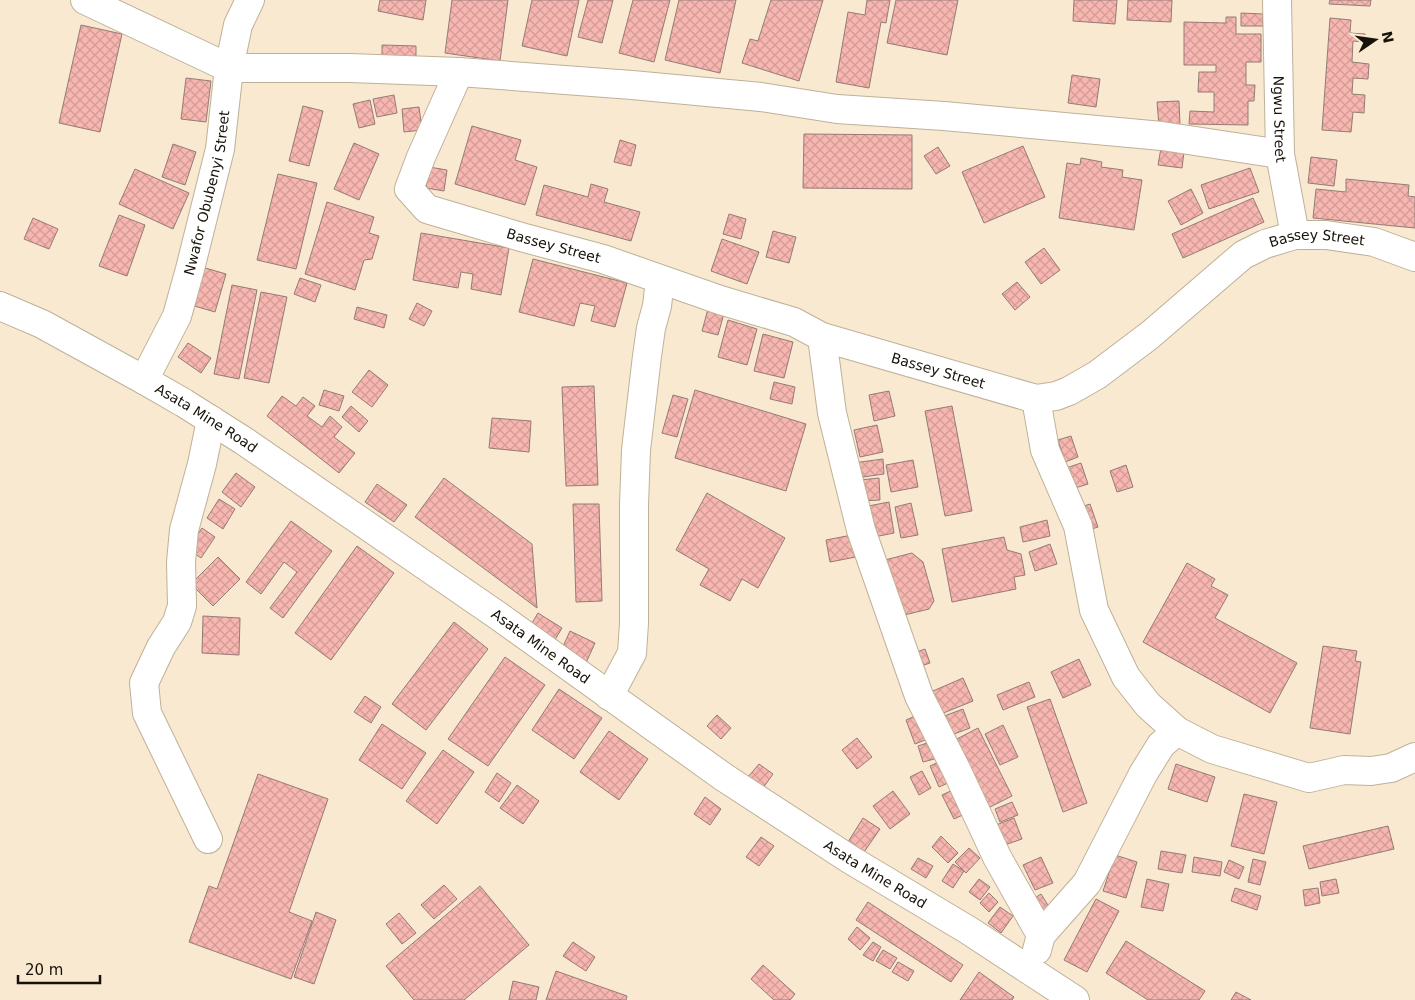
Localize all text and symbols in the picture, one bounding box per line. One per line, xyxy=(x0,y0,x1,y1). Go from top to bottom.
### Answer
north arrow xyxy=(1350,15,1400,65)
text: N xyxy=(1379,30,1397,45)
street label: Ngwu Street xyxy=(1270,75,1289,164)
street label: Nwafor Obubenyi Street xyxy=(181,109,232,277)
street label: Bassey Street xyxy=(505,225,603,266)
street label: Bassey Street xyxy=(1267,227,1366,250)
street label: Bassey Street xyxy=(889,349,987,392)
street label: Asata Mine Road xyxy=(152,380,260,456)
street label: Asata Mine Road xyxy=(488,606,593,687)
street label: Asata Mine Road xyxy=(821,837,929,911)
scale bar xyxy=(18,952,100,984)
text: 20 m xyxy=(25,961,63,979)

